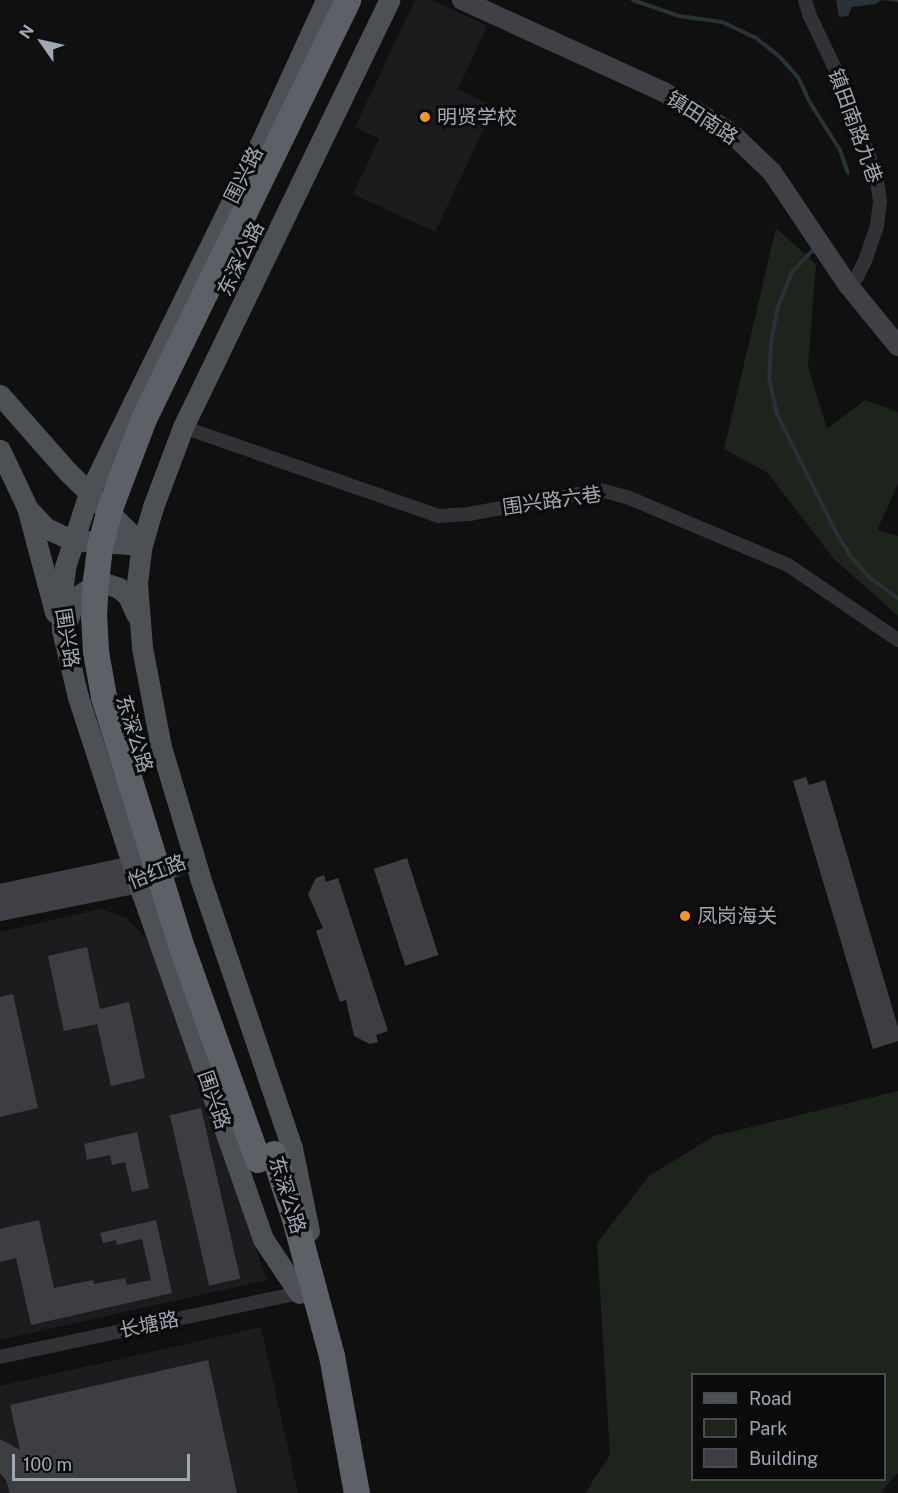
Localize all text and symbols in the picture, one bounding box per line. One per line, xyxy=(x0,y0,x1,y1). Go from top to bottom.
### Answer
north arrow xyxy=(12,12,72,72)
text: N xyxy=(15,21,38,42)
street label: 镇田南路九巷 xyxy=(823,66,887,186)
street label: 镇田南路 xyxy=(662,86,742,150)
place label: 明贤学校 xyxy=(437,105,517,129)
marker: 明贤学校 xyxy=(418,110,432,124)
street label: 围兴路 xyxy=(220,143,268,207)
street label: 东深公路 xyxy=(213,218,269,300)
street label: 围兴路六巷 xyxy=(501,482,603,520)
street label: 围兴路 xyxy=(50,606,84,670)
street label: 东深公路 xyxy=(111,692,157,776)
street label: 怡红路 xyxy=(125,850,189,894)
place label: 凤岗海关 xyxy=(697,904,777,928)
marker: 凤岗海关 xyxy=(678,909,692,923)
street label: 围兴路 xyxy=(193,1068,235,1132)
street label: 东深公路 xyxy=(264,1153,310,1237)
street label: 长塘路 xyxy=(117,1307,181,1343)
legend xyxy=(691,1373,886,1481)
text: Road xyxy=(749,1388,792,1409)
text: Park xyxy=(749,1418,787,1439)
scale bar xyxy=(15,1442,194,1480)
text: Building xyxy=(749,1448,818,1469)
text: 100 m xyxy=(23,1454,72,1475)

